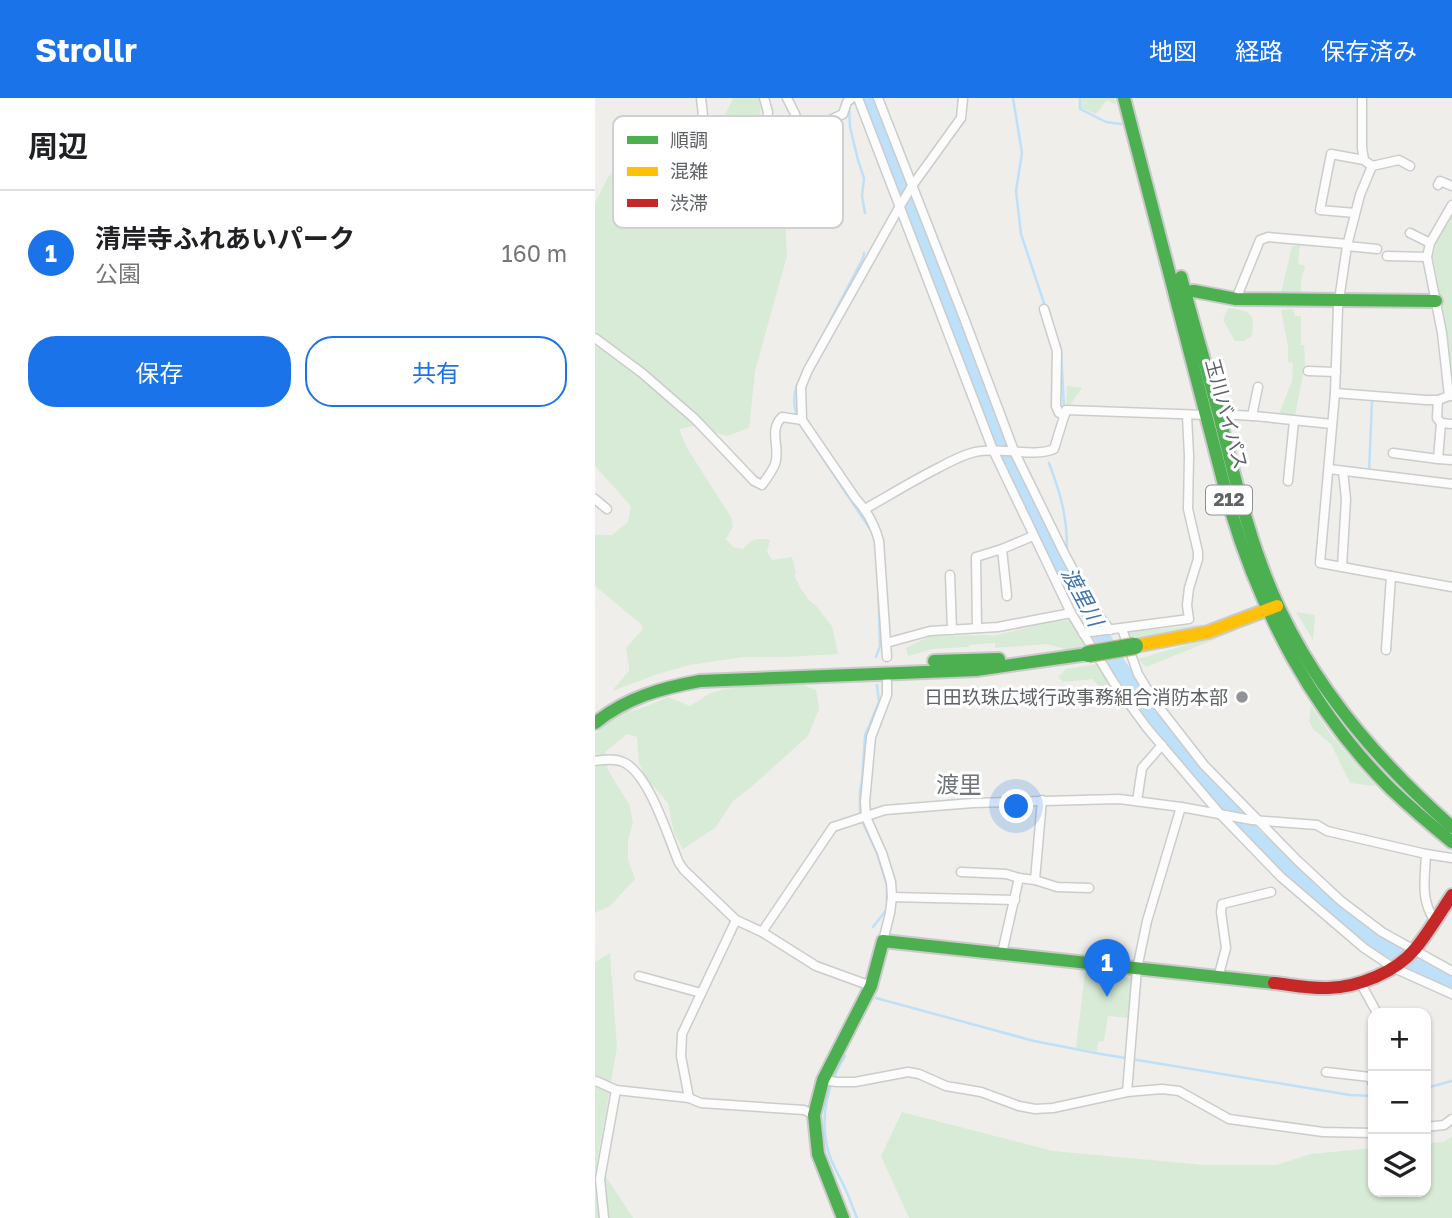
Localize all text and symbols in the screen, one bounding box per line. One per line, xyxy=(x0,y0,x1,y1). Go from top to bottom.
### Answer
text: Strollr xyxy=(35,30,137,69)
text: 地図 xyxy=(1149,36,1197,65)
text: 経路 xyxy=(1235,36,1283,65)
text: 保存済み xyxy=(1321,36,1417,65)
legend xyxy=(613,116,843,228)
text: 周辺 xyxy=(28,128,88,164)
text: 順調 xyxy=(670,128,708,151)
text: 混雑 xyxy=(670,159,708,182)
text: 渋滞 xyxy=(670,191,708,214)
text: 清岸寺ふれあいパーク xyxy=(95,223,355,254)
text: 1 xyxy=(45,239,57,267)
text: 160 m xyxy=(502,239,567,267)
text: 公園 xyxy=(95,259,141,287)
button: 保存 xyxy=(28,336,291,407)
button: 共有 xyxy=(305,336,567,407)
street label: 玉川バイパス xyxy=(1202,356,1253,472)
road number: 212 xyxy=(1206,486,1252,514)
water label: 渡里川 xyxy=(1057,563,1110,632)
place label: 日田玖珠広域行政事務組合消防本部 xyxy=(924,685,1228,708)
marker: 日田玖珠広域行政事務組合消防本部 xyxy=(1234,689,1250,705)
district label: 渡里 xyxy=(936,770,982,798)
your location xyxy=(999,789,1033,823)
pin: 1 xyxy=(1084,939,1130,997)
map controls xyxy=(1368,1008,1431,1197)
button: + xyxy=(1368,1008,1431,1071)
button: − xyxy=(1368,1071,1431,1134)
button: layers xyxy=(1368,1134,1431,1197)

